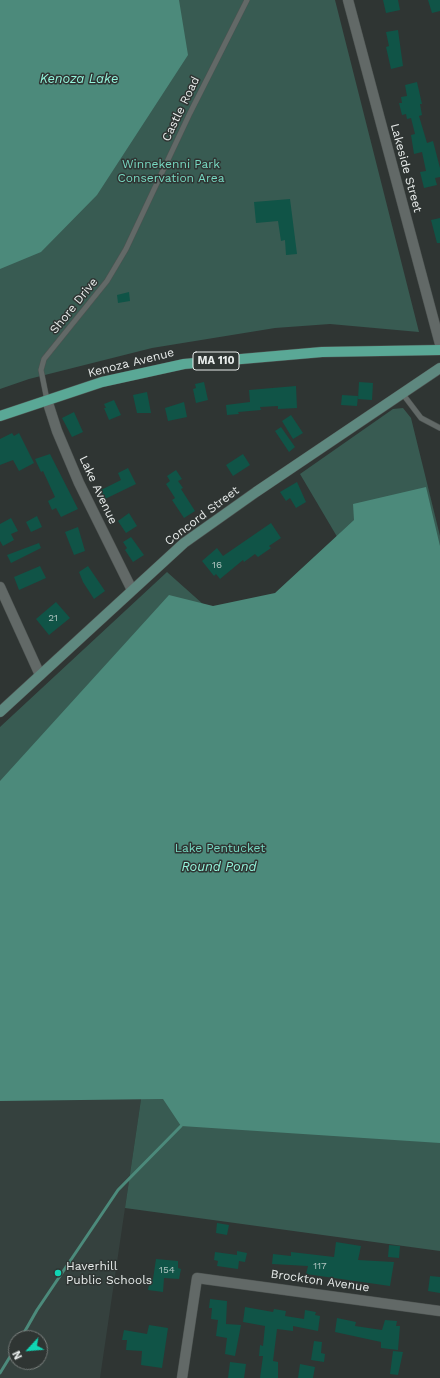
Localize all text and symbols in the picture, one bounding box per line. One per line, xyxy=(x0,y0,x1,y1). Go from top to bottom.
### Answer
water label: Kenoza Lake xyxy=(40,71,118,87)
street label: Castle Road xyxy=(159,74,203,144)
street label: Lakeside Street xyxy=(387,122,425,214)
park label: Winnekenni Park Conservation Area xyxy=(118,157,224,185)
street label: Shore Drive xyxy=(47,275,101,337)
street label: Kenoza Avenue xyxy=(86,345,176,381)
road number: MA 110 xyxy=(193,352,239,370)
street label: Lake Avenue xyxy=(76,453,120,527)
street label: Concord Street xyxy=(162,483,242,549)
house number: 16 xyxy=(212,559,222,571)
house number: 21 xyxy=(48,612,58,624)
park label: Lake Pentucket xyxy=(175,841,265,855)
water label: Round Pond xyxy=(182,859,256,875)
place label: Haverhill Public Schools xyxy=(66,1259,152,1287)
house number: 117 xyxy=(313,1260,327,1272)
house number: 154 xyxy=(159,1264,175,1276)
street label: Brockton Avenue xyxy=(270,1267,370,1295)
marker: Haverhill Public Schools xyxy=(53,1268,63,1278)
north arrow xyxy=(8,1330,48,1370)
text: N xyxy=(10,1349,25,1362)

